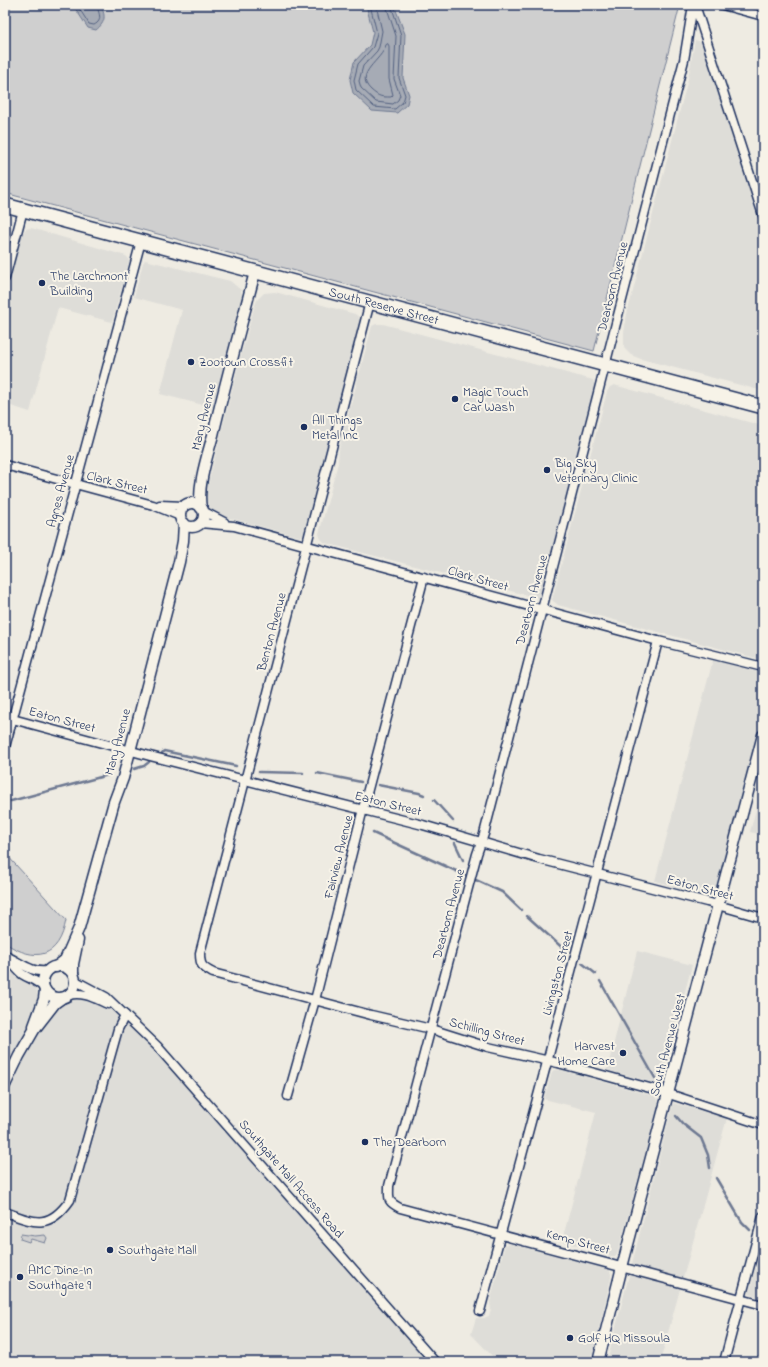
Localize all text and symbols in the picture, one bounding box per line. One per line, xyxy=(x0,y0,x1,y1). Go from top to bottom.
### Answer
street label: Dearborn Avenue xyxy=(592,240,633,335)
place label: The Larchmont Building xyxy=(49,267,129,302)
marker: The Larchmont Building xyxy=(37,278,47,288)
street label: South Reserve Street xyxy=(327,282,442,330)
place label: Zootown Crossfit xyxy=(199,353,294,372)
marker: Zootown Crossfit xyxy=(186,357,196,367)
street label: Mary Avenue xyxy=(187,381,222,453)
place label: Magic Touch Car Wash xyxy=(463,383,528,417)
marker: Magic Touch Car Wash xyxy=(450,394,460,404)
place label: All Things Metal Inc xyxy=(312,411,363,445)
marker: All Things Metal Inc xyxy=(299,422,309,432)
street label: Agnes Avenue xyxy=(42,452,81,530)
place label: Big Sky Veterinary Clinic xyxy=(554,454,638,489)
marker: Big Sky Veterinary Clinic xyxy=(542,465,552,475)
street label: Clark Street xyxy=(85,466,150,500)
street label: Dearborn Avenue xyxy=(511,553,553,648)
street label: Clark Street xyxy=(446,561,511,597)
street label: Benton Avenue xyxy=(252,590,292,674)
street label: Eaton Street xyxy=(26,702,98,738)
street label: Mary Avenue xyxy=(100,706,137,778)
street label: Eaton Street xyxy=(352,787,424,822)
street label: Fairview Avenue xyxy=(319,813,359,902)
street label: Dearborn Avenue xyxy=(428,867,470,962)
street label: Eaton Street xyxy=(664,870,736,906)
street label: Livingston Street xyxy=(538,928,580,1018)
street label: South Avenue West xyxy=(645,991,691,1098)
street label: Schilling Street xyxy=(447,1013,528,1052)
place label: Harvest Home Care xyxy=(558,1037,616,1071)
marker: Harvest Home Care xyxy=(618,1048,628,1058)
street label: Southgate Mall Access Road xyxy=(233,1115,348,1244)
place label: The Dearborn xyxy=(373,1133,446,1152)
marker: The Dearborn xyxy=(360,1137,370,1147)
street label: Kemp Street xyxy=(544,1224,613,1260)
place label: Southgate Mall xyxy=(118,1241,197,1261)
marker: Southgate Mall xyxy=(105,1245,115,1255)
place label: AMC Dine-In Southgate 9 xyxy=(28,1261,93,1296)
marker: AMC Dine-In Southgate 9 xyxy=(15,1272,25,1282)
place label: Golf HQ Missoula xyxy=(578,1329,670,1348)
marker: Golf HQ Missoula xyxy=(565,1333,575,1343)

